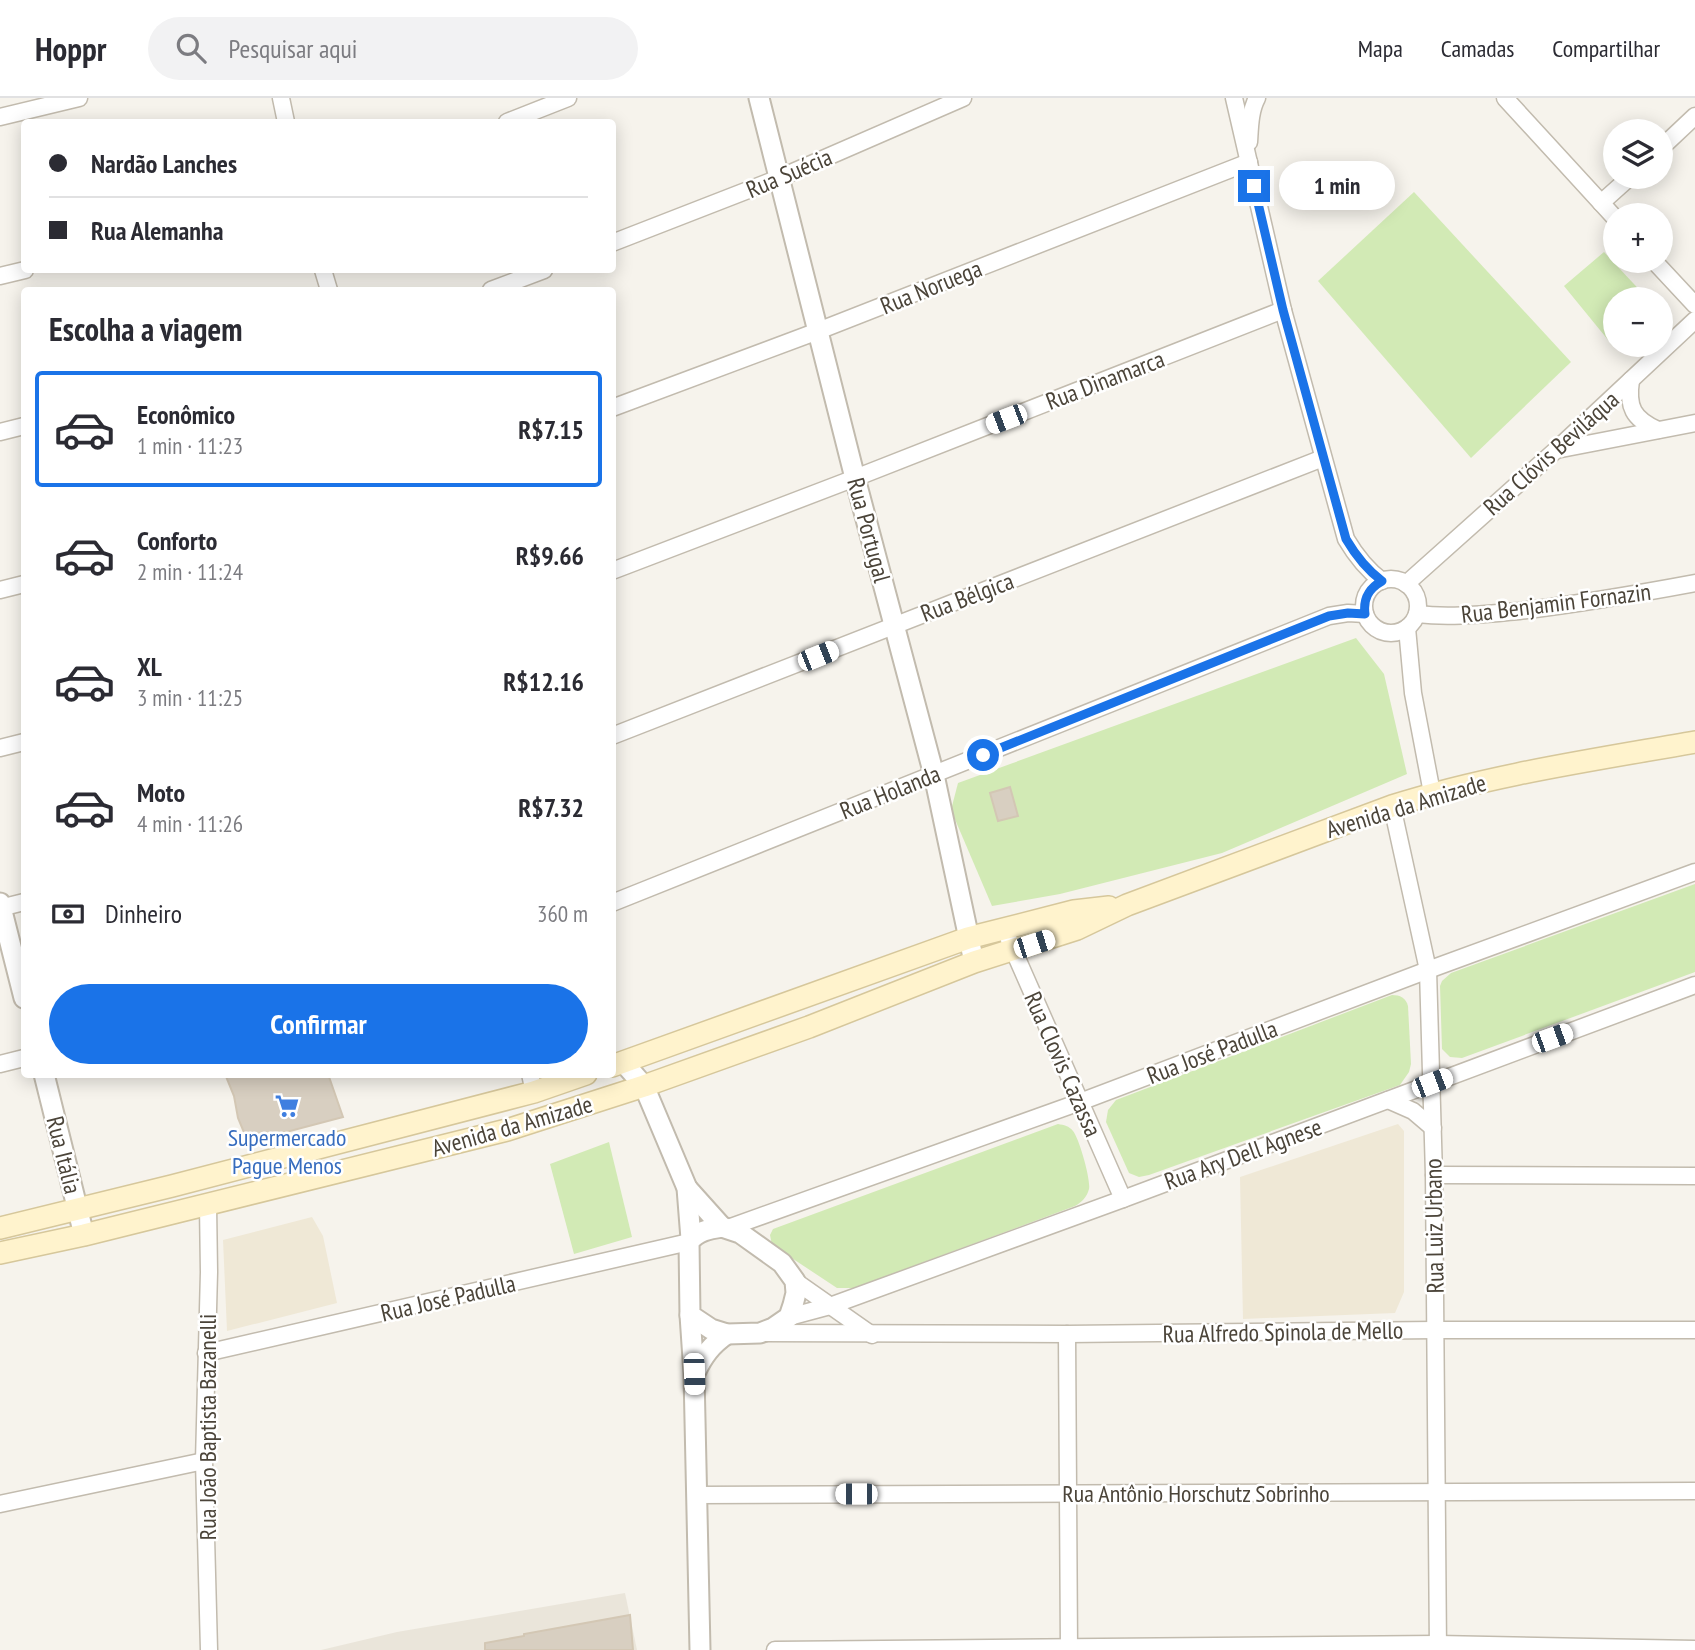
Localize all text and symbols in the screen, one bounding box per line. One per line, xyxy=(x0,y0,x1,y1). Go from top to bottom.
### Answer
search box xyxy=(148,17,638,80)
text: Hoppr xyxy=(35,27,106,70)
icon: search xyxy=(172,29,210,67)
text: Pesquisar aqui xyxy=(228,32,358,65)
text: Mapa xyxy=(1358,33,1403,64)
text: Camadas xyxy=(1441,33,1514,64)
text: Compartilhar xyxy=(1552,33,1660,64)
map controls xyxy=(1603,119,1673,357)
button: layers xyxy=(1603,119,1673,189)
street label: Rua Suécia xyxy=(741,141,837,205)
text: Nardão Lanches xyxy=(91,147,237,180)
callout: 1 min xyxy=(1278,162,1394,210)
route end xyxy=(1238,170,1270,202)
text: 1 min xyxy=(1314,171,1360,200)
button: + xyxy=(1603,203,1673,273)
text: Rua Alemanha xyxy=(91,214,223,247)
street label: Rua Noruega xyxy=(876,253,986,321)
button: − xyxy=(1603,287,1673,357)
text: Escolha a viagem xyxy=(49,308,242,350)
street label: Rua Dinamarca xyxy=(1041,343,1169,417)
street label: Rua Clóvis Beviláqua xyxy=(1477,384,1625,522)
icon: car xyxy=(53,398,116,461)
text: Econômico xyxy=(137,398,235,431)
car xyxy=(983,402,1030,436)
text: R$7.15 xyxy=(518,413,584,446)
text: 1 min · 11:23 xyxy=(137,431,243,460)
street label: Rua Portugal xyxy=(840,474,898,586)
icon: car xyxy=(53,524,116,587)
text: Conforto xyxy=(137,524,217,557)
text: R$9.66 xyxy=(516,539,584,572)
text: 2 min · 11:24 xyxy=(137,557,243,586)
street label: Rua Bélgica xyxy=(916,565,1018,629)
street label: Rua Benjamin Fornazin xyxy=(1459,576,1653,630)
car xyxy=(795,638,842,674)
icon: car xyxy=(53,650,116,713)
text: XL xyxy=(137,650,162,683)
text: R$12.16 xyxy=(503,665,584,698)
text: 3 min · 11:25 xyxy=(137,683,243,712)
route start xyxy=(967,739,999,771)
street label: Rua Holanda xyxy=(835,758,945,826)
street label: Avenida da Amizade xyxy=(1322,767,1490,845)
icon: car xyxy=(53,776,116,839)
text: Moto xyxy=(137,776,185,809)
text: R$7.32 xyxy=(518,791,584,824)
text: 4 min · 11:26 xyxy=(137,809,243,838)
icon: cash xyxy=(49,895,87,933)
text: Dinheiro xyxy=(105,897,182,930)
text: 360 m xyxy=(537,899,588,928)
car xyxy=(1011,928,1058,960)
button: Confirmar xyxy=(49,984,588,1064)
street label: Rua Clovis Cazassa xyxy=(1017,987,1109,1141)
street label: Rua José Padulla xyxy=(1142,1013,1282,1091)
car xyxy=(1529,1021,1576,1055)
car xyxy=(1409,1066,1456,1100)
street label: Avenida da Amizade xyxy=(428,1088,596,1164)
supermarket icon: Supermercado Pague Menos xyxy=(273,1092,301,1120)
street label: Rua Ary Dell Agnese xyxy=(1160,1111,1326,1197)
street label: Rua Itália xyxy=(39,1113,89,1197)
place label: Supermercado Pague Menos xyxy=(228,1122,346,1181)
street label: Rua Luiz Urbano xyxy=(1417,1158,1451,1294)
street label: Rua José Padulla xyxy=(378,1267,518,1329)
street label: Rua João Baptista Bazanelli xyxy=(192,1314,223,1540)
street label: Rua Alfredo Spinola de Mello xyxy=(1162,1314,1404,1350)
car xyxy=(683,1353,706,1395)
street label: Rua Antônio Horschutz Sobrinho xyxy=(1062,1478,1330,1509)
car xyxy=(836,1484,878,1505)

